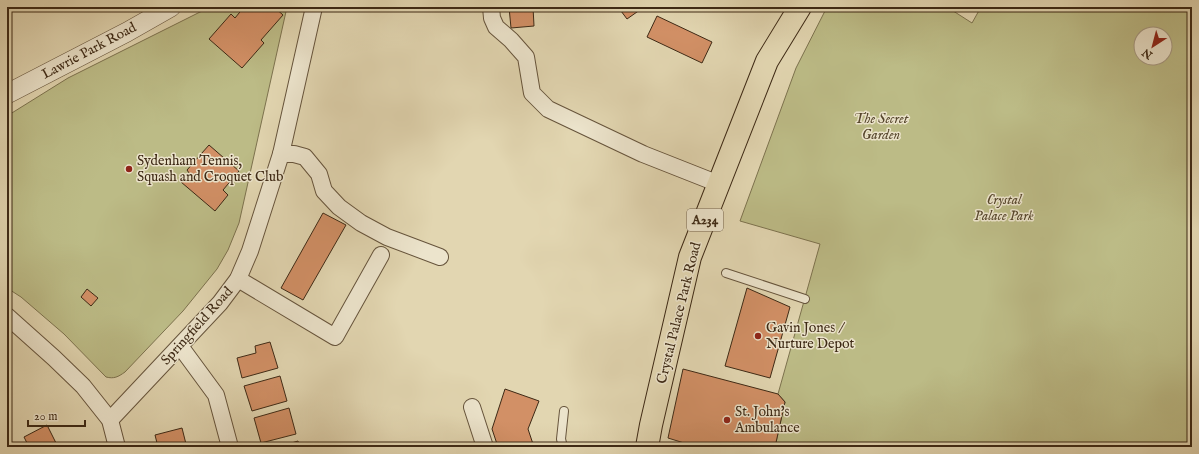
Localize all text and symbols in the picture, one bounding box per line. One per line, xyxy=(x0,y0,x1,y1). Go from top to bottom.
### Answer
street label: Lawrie Park Road xyxy=(39,18,140,84)
north arrow xyxy=(1133,26,1173,66)
text: N xyxy=(1139,45,1156,62)
park label: The Secret Garden xyxy=(854,110,909,144)
place label: Sydenham Tennis, Squash and Croquet Club xyxy=(137,152,284,186)
marker: Sydenham Tennis, Squash and Croquet Club xyxy=(124,164,134,174)
park label: Crystal Palace Park xyxy=(974,191,1034,225)
road number: A234 xyxy=(687,209,723,231)
street label: Crystal Palace Park Road xyxy=(653,240,705,386)
street label: Springfield Road xyxy=(157,283,237,369)
place label: Gavin Jones / Nurture Depot xyxy=(766,319,855,353)
marker: Gavin Jones / Nurture Depot xyxy=(753,331,763,341)
scale bar xyxy=(28,402,85,428)
place label: St. John's Ambulance xyxy=(734,403,800,437)
text: 20 m xyxy=(34,409,57,424)
marker: St. John's Ambulance xyxy=(722,415,732,425)

